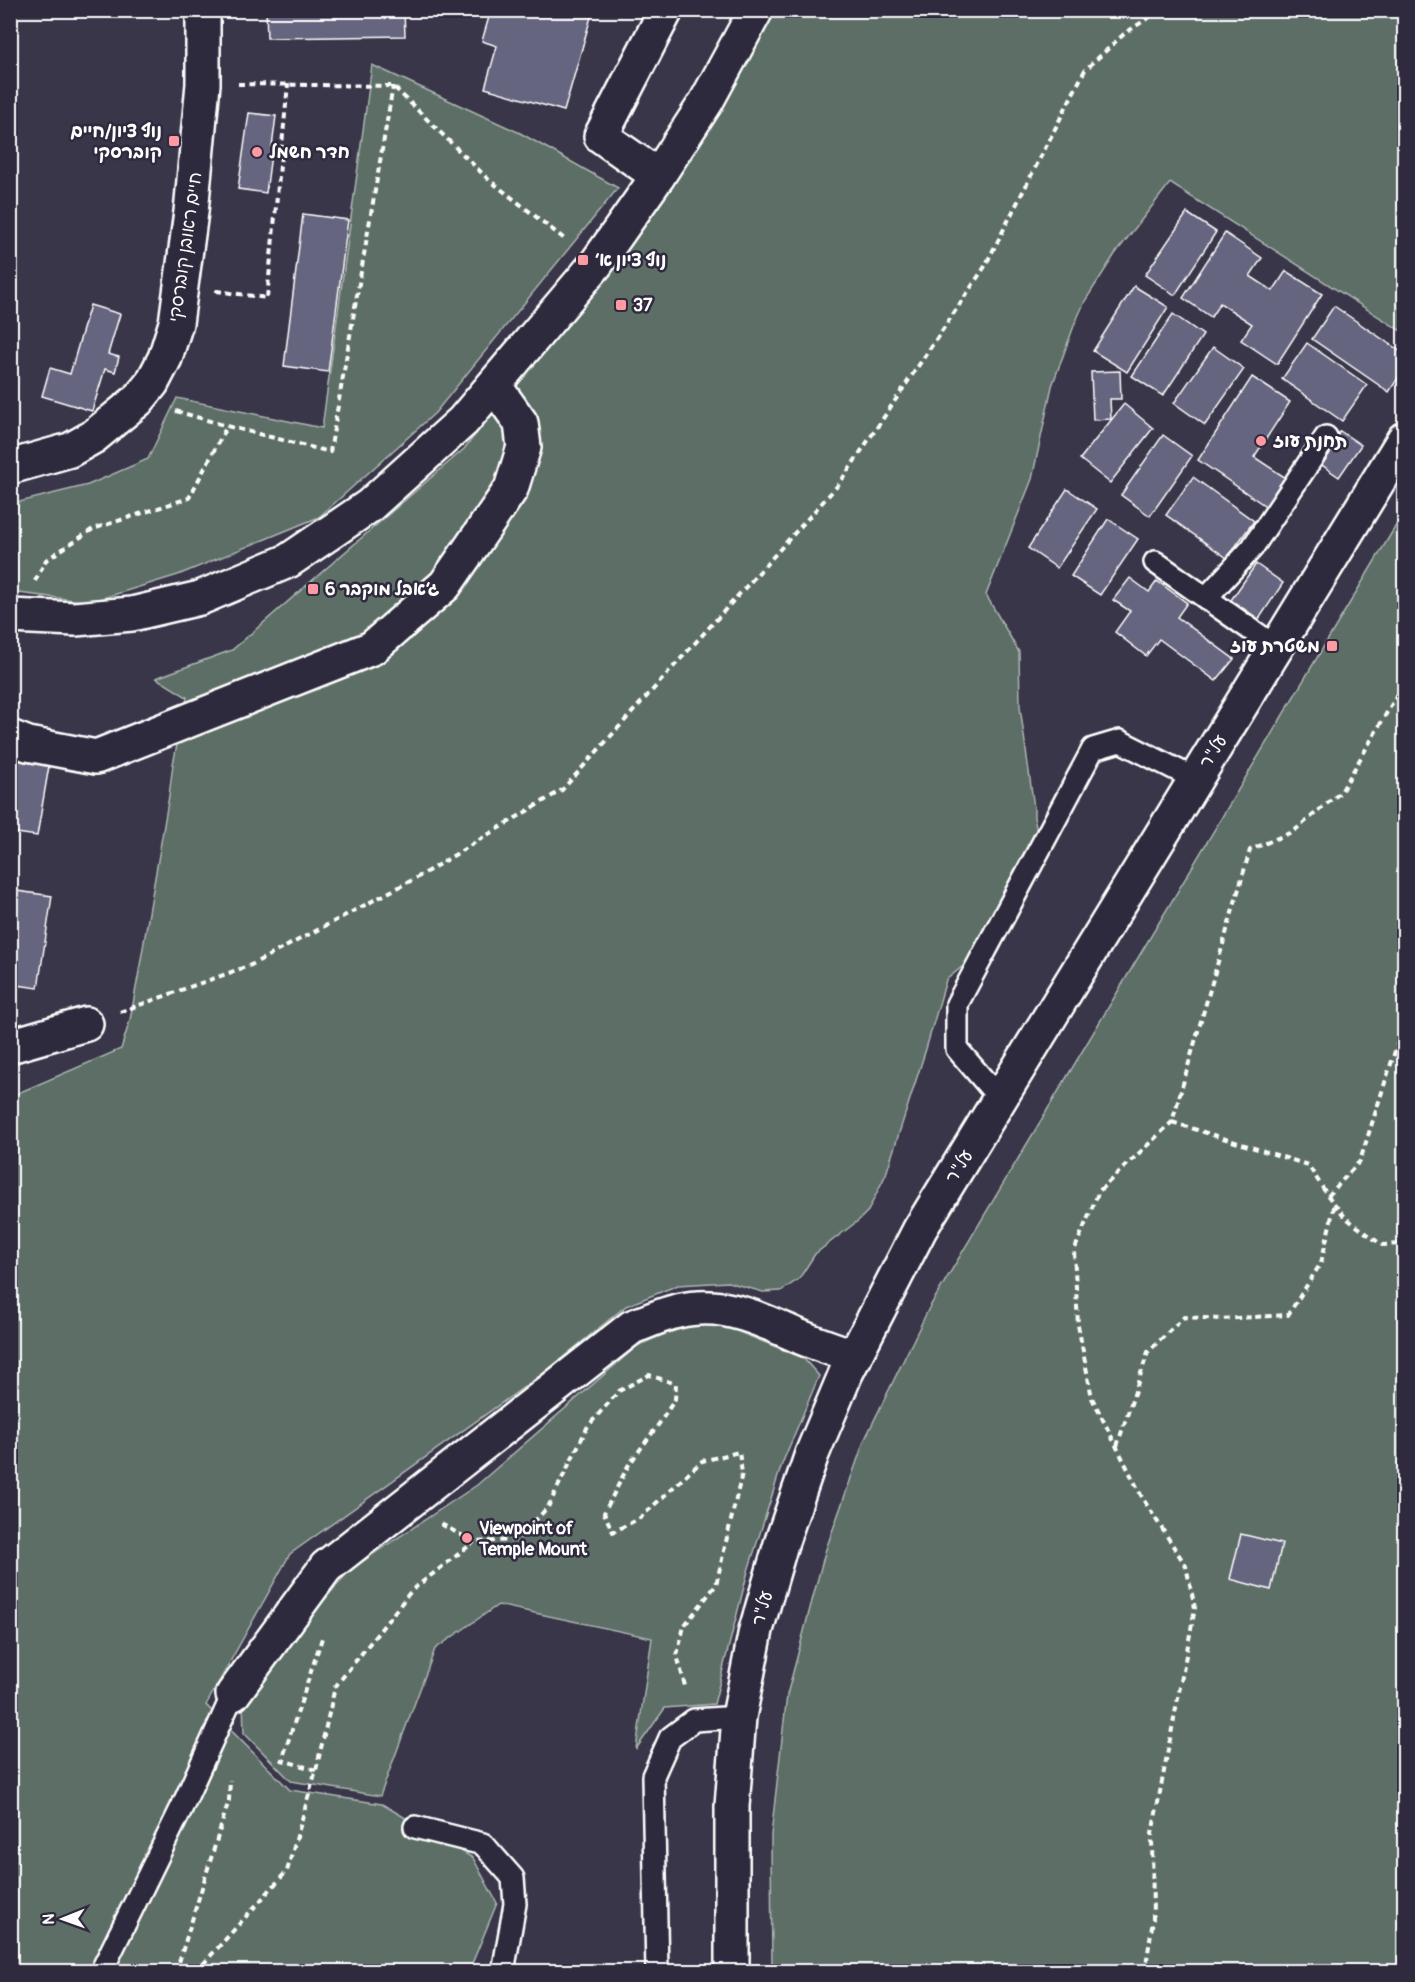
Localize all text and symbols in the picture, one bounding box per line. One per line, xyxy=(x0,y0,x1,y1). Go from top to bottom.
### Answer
place label: נוף ציון/חיים קוברסקי xyxy=(70,120,162,164)
marker: נוף ציון/חיים קוברסקי xyxy=(167,134,181,148)
place label: חדר חשמל xyxy=(269,141,350,164)
marker: חדר חשמל xyxy=(250,145,264,159)
street label: חיים ראובן קוברסקי xyxy=(164,171,207,324)
place label: נוף ציון א׳ xyxy=(595,249,667,272)
marker: נוף ציון א׳ xyxy=(576,253,590,267)
place label: 37 xyxy=(633,294,653,317)
marker: 37 xyxy=(614,298,628,312)
place label: תחנת עוז xyxy=(1273,430,1347,453)
marker: תחנת עוז xyxy=(1254,434,1268,448)
place label: ג׳אבל מוקבר 6 xyxy=(325,578,440,601)
marker: ג׳אבל מוקבר 6 xyxy=(306,582,320,596)
place label: משטרת עוז xyxy=(1230,635,1320,658)
marker: משטרת עוז xyxy=(1325,639,1339,653)
street label: על"ר xyxy=(1194,730,1233,772)
street label: על"ר xyxy=(940,1145,979,1187)
place label: Viewpoint of Temple Mount xyxy=(478,1517,588,1561)
marker: Viewpoint of Temple Mount xyxy=(460,1531,474,1545)
street label: על"ר xyxy=(747,1588,778,1628)
north arrow xyxy=(33,1889,93,1949)
text: N xyxy=(39,1913,59,1925)

